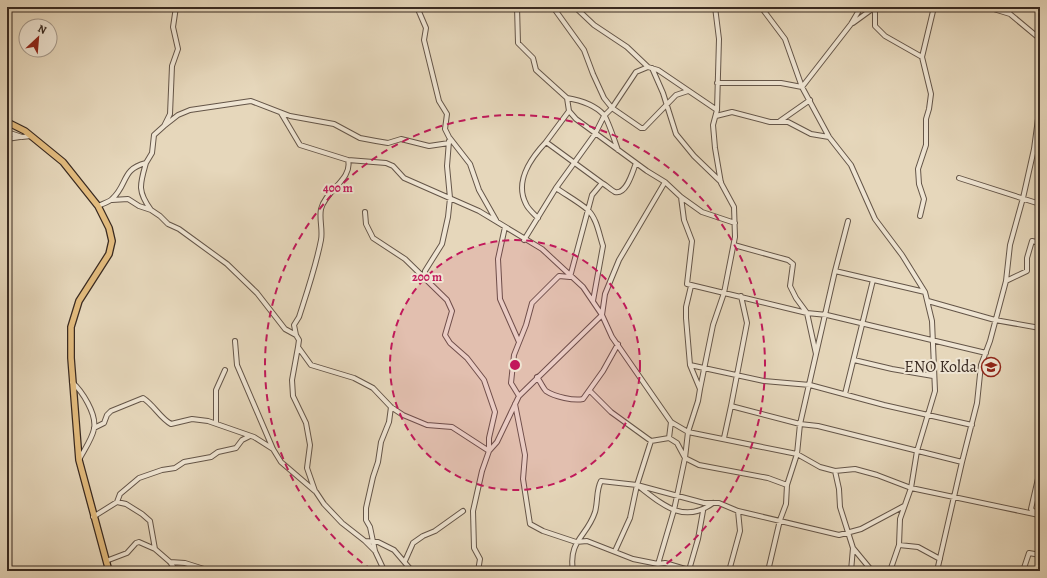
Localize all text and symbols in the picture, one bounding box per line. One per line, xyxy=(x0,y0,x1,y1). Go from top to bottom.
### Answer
north arrow xyxy=(18,18,58,58)
text: N xyxy=(35,21,49,38)
text: 400 m xyxy=(323,180,353,196)
text: 200 m xyxy=(412,269,442,285)
place label: ENO Kolda xyxy=(904,356,978,378)
school or university icon: ENO Kolda xyxy=(980,356,1002,378)
centre of rings xyxy=(508,358,522,372)

